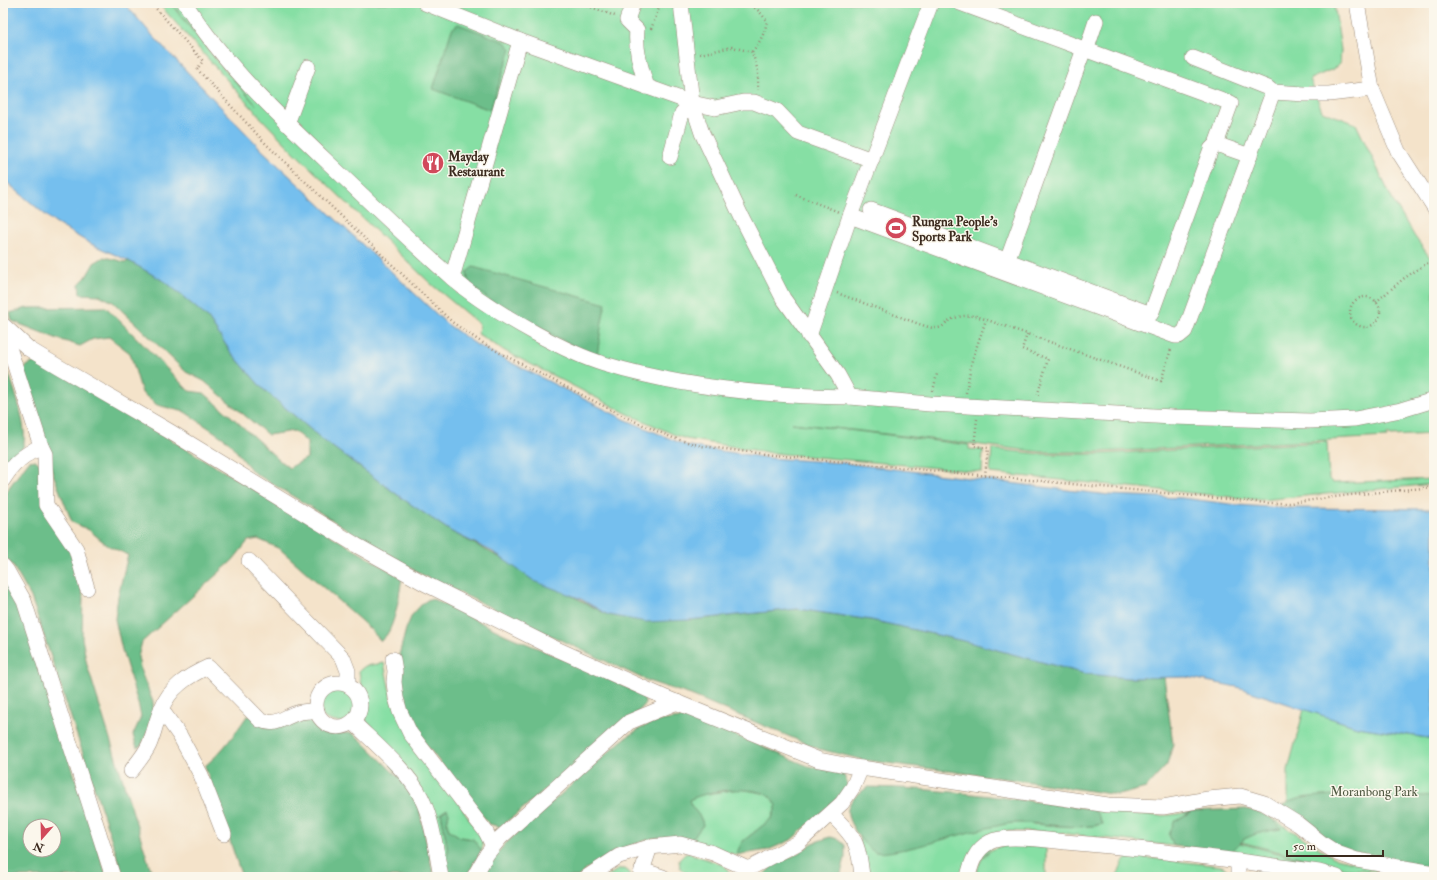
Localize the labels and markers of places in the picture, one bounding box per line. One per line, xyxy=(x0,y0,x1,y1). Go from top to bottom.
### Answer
place label: Mayday Restaurant xyxy=(447,149,505,180)
restaurant icon: Mayday Restaurant xyxy=(420,150,446,176)
place label: Rungna People's Sports Park xyxy=(912,214,998,246)
sports icon: Rungna People's Sports Park xyxy=(883,215,909,241)

